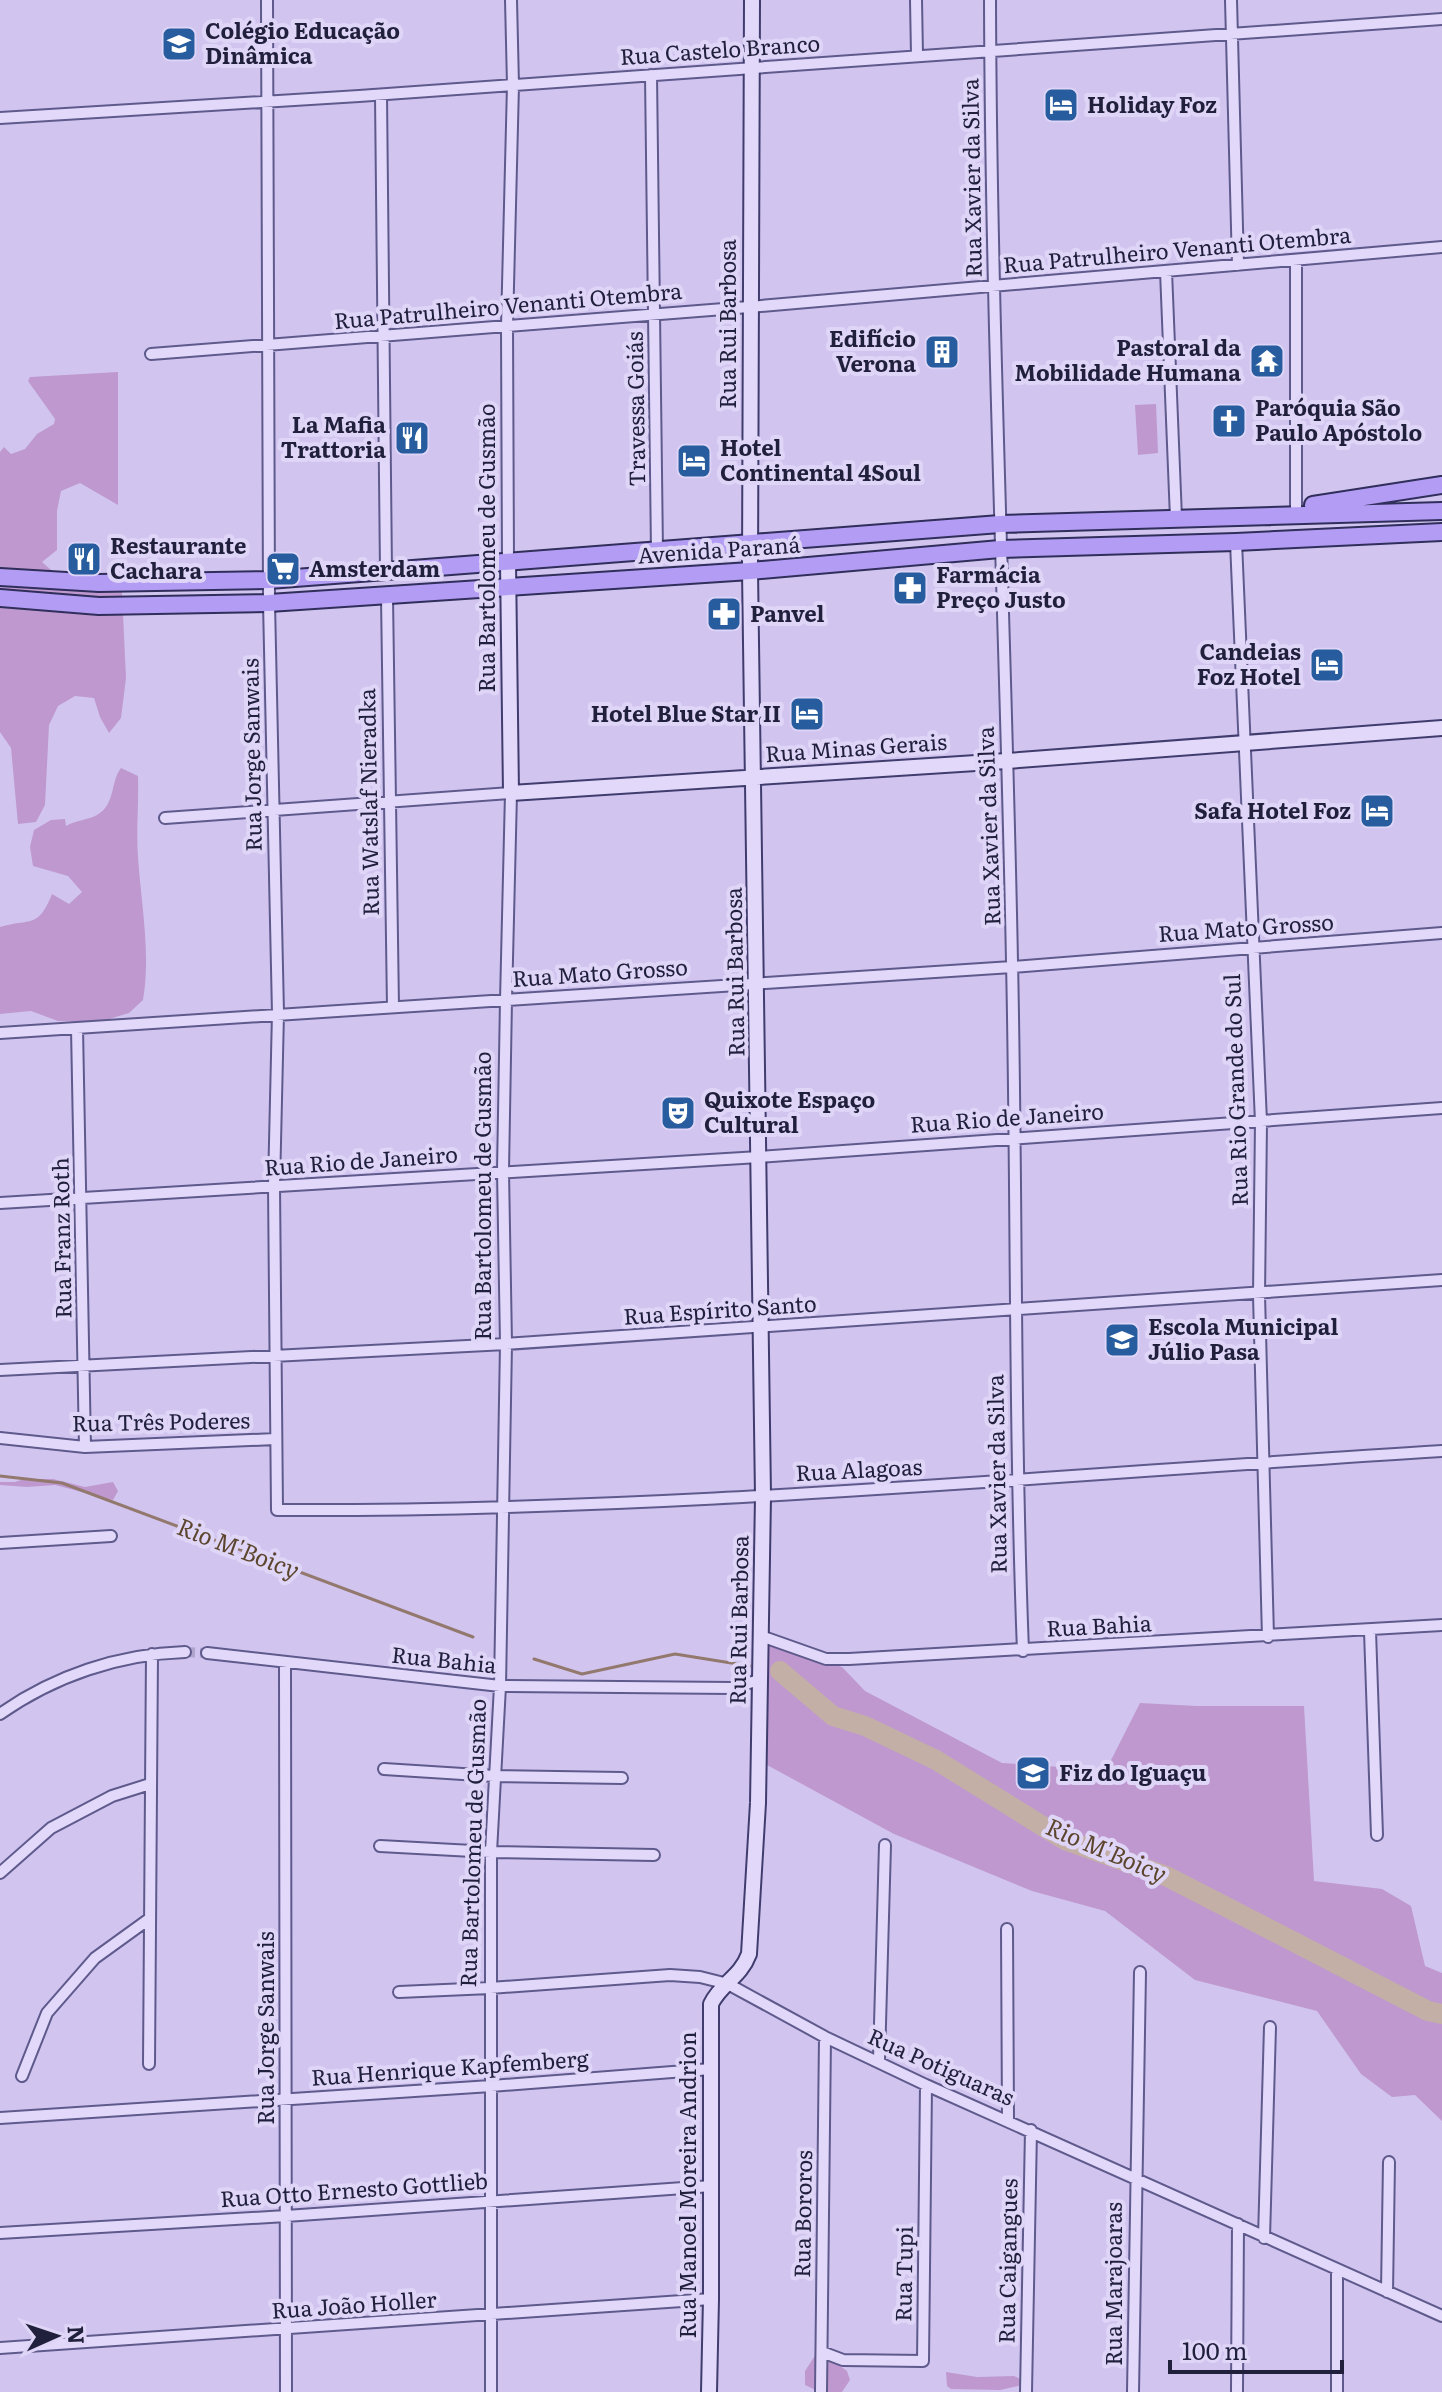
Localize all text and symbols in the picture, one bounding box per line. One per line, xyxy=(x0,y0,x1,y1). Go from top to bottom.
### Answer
place label: Colégio Educação Dinâmica xyxy=(205,13,400,71)
school or university icon: Colégio Educação Dinâmica xyxy=(160,25,198,63)
street label: Rua Castelo Branco xyxy=(619,25,821,72)
street label: Rua Xavier da Silva xyxy=(952,78,989,278)
hotel icon: Holiday Foz xyxy=(1042,86,1080,124)
place label: Holiday Foz xyxy=(1087,87,1217,120)
street label: Rua Patrulheiro Venanti Otembra xyxy=(1002,217,1352,280)
street label: Rua Rui Barbosa xyxy=(710,239,743,409)
street label: Rua Patrulheiro Venanti Otembra xyxy=(333,273,683,336)
place label: Edifício Verona xyxy=(829,321,916,379)
place label: Pastoral da Mobilidade Humana xyxy=(1014,330,1241,388)
street label: Travessa Goiás xyxy=(617,331,652,487)
building icon: Edifício Verona xyxy=(923,333,961,371)
temple icon: Pastoral da Mobilidade Humana xyxy=(1248,342,1286,380)
place label: Paróquia São Paulo Apóstolo xyxy=(1255,390,1422,448)
church icon: Paróquia São Paulo Apóstolo xyxy=(1210,402,1248,440)
street label: Rua Bartolomeu de Gusmão xyxy=(469,403,502,693)
place label: La Mafia Trattoria xyxy=(281,407,386,465)
restaurant icon: La Mafia Trattoria xyxy=(393,419,431,457)
place label: Hotel Continental 4Soul xyxy=(720,430,921,488)
hotel icon: Hotel Continental 4Soul xyxy=(675,442,713,480)
street label: Avenida Paraná xyxy=(637,526,801,571)
place label: Restaurante Cachara xyxy=(110,528,247,586)
restaurant icon: Restaurante Cachara xyxy=(65,540,103,578)
supermarket icon: Amsterdam xyxy=(264,550,302,588)
place label: Amsterdam xyxy=(309,551,440,584)
place label: Farmácia Preço Justo xyxy=(936,557,1066,615)
pharmacy icon: Farmácia Preço Justo xyxy=(891,569,929,607)
pharmacy icon: Panvel xyxy=(705,595,743,633)
place label: Panvel xyxy=(750,596,824,629)
place label: Candeias Foz Hotel xyxy=(1197,634,1301,692)
hotel icon: Candeias Foz Hotel xyxy=(1308,646,1346,684)
street label: Rua Jorge Sanwais xyxy=(232,658,269,852)
street label: Rua Watslaf Nieradka xyxy=(349,688,386,916)
hotel icon: Hotel Blue Star II xyxy=(788,695,826,733)
place label: Hotel Blue Star II xyxy=(591,696,781,729)
street label: Rua Minas Gerais xyxy=(764,724,948,769)
street label: Rua Xavier da Silva xyxy=(968,726,1007,926)
hotel icon: Safa Hotel Foz xyxy=(1358,792,1396,830)
place label: Safa Hotel Foz xyxy=(1194,793,1351,826)
street label: Rua Rui Barbosa xyxy=(716,887,751,1057)
street label: Rua Mato Grosso xyxy=(1157,904,1335,949)
street label: Rua Mato Grosso xyxy=(511,949,689,994)
street label: Rua Rio Grande do Sul xyxy=(1214,973,1255,1207)
street label: Rua Bartolomeu de Gusmão xyxy=(465,1051,498,1341)
place label: Quixote Espaço Cultural xyxy=(704,1082,875,1140)
street label: Rua Rio de Janeiro xyxy=(909,1093,1105,1140)
theatre icon: Quixote Espaço Cultural xyxy=(659,1094,697,1132)
street label: Rua Rio de Janeiro xyxy=(263,1136,459,1183)
street label: Rua Franz Roth xyxy=(43,1157,78,1319)
street label: Rua Espírito Santo xyxy=(622,1285,817,1332)
place label: Escola Municipal Júlio Pasa xyxy=(1148,1309,1338,1367)
school or university icon: Escola Municipal Júlio Pasa xyxy=(1103,1321,1141,1359)
street label: Rua Xavier da Silva xyxy=(977,1374,1014,1574)
street label: Rua Três Poderes xyxy=(72,1402,250,1439)
street label: Rua Alagoas xyxy=(795,1449,923,1488)
water label: Rio M'Boicy xyxy=(173,1507,305,1586)
street label: Rua Rui Barbosa xyxy=(720,1535,755,1705)
street label: Rua Bahia xyxy=(1045,1605,1152,1644)
street label: Rua Bahia xyxy=(390,1637,498,1680)
street label: Rua Bartolomeu de Gusmão xyxy=(450,1698,493,1988)
school or university icon: Fiz do Iguaçu xyxy=(1014,1754,1052,1792)
place label: Fiz do Iguaçu xyxy=(1059,1755,1207,1788)
water label: Rio M'Boicy xyxy=(1041,1808,1173,1890)
street label: Rua Jorge Sanwais xyxy=(248,1931,281,2125)
street label: Rua Potiguaras xyxy=(863,2019,1020,2113)
street label: Rua Manoel Moreira Andrion xyxy=(670,2032,703,2339)
street label: Rua Henrique Kapfemberg xyxy=(310,2040,591,2093)
street label: Rua Bororos xyxy=(784,2150,819,2278)
street label: Rua Otto Ernesto Gottlieb xyxy=(219,2163,489,2214)
street label: Rua Caigangues xyxy=(989,2178,1024,2344)
street label: Rua Marajoaras xyxy=(1096,2202,1129,2366)
street label: Rua Tupi xyxy=(885,2226,920,2322)
street label: Rua João Holler xyxy=(270,2281,438,2326)
north arrow xyxy=(16,2296,96,2376)
scale bar xyxy=(1170,2324,1342,2374)
text: N xyxy=(61,2325,94,2345)
text: 100 m xyxy=(1182,2332,1248,2367)

